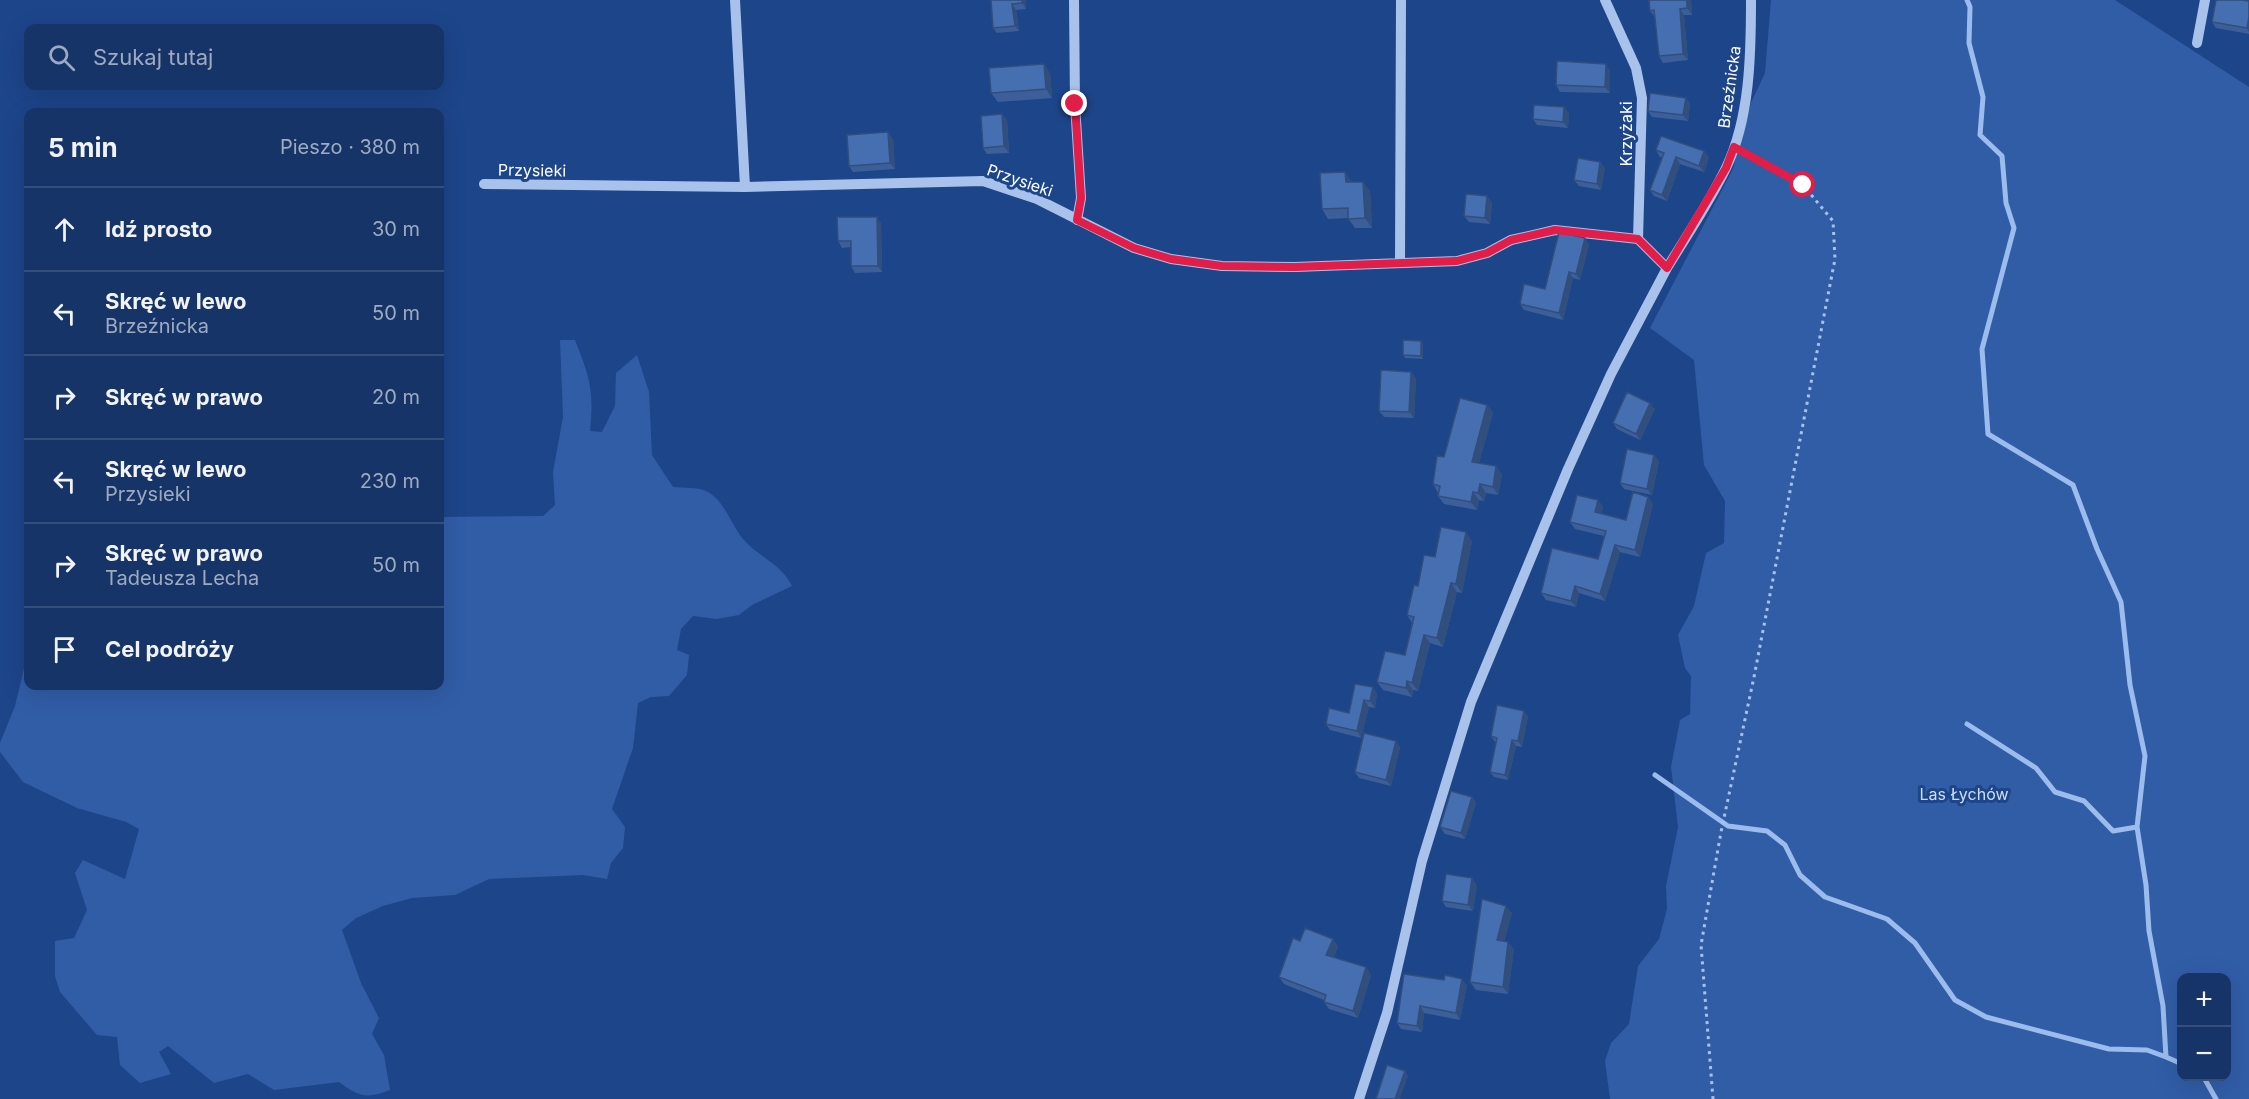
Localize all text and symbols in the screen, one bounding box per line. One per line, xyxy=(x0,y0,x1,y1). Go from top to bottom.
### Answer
search box xyxy=(24,24,444,90)
icon: search xyxy=(45,41,78,74)
text: Szukaj tutaj xyxy=(93,44,213,70)
street label: Brzeźnicka xyxy=(1713,44,1745,130)
route end xyxy=(1061,90,1087,116)
street label: Krzyżaki xyxy=(1616,101,1636,167)
text: 5 min xyxy=(48,132,118,163)
text: Pieszo · 380 m xyxy=(280,135,420,159)
street label: Przysieki xyxy=(498,159,566,181)
street label: Przysieki xyxy=(984,159,1056,201)
route start xyxy=(1789,171,1815,197)
icon: ahead xyxy=(48,213,81,246)
text: Idź prosto xyxy=(105,216,212,242)
text: 30 m xyxy=(372,217,420,241)
text: Skręć w lewo xyxy=(105,288,246,314)
icon: left xyxy=(48,297,81,330)
text: 50 m xyxy=(372,301,420,325)
text: Brzeźnicka xyxy=(105,314,209,338)
icon: right xyxy=(48,381,81,414)
text: Skręć w prawo xyxy=(105,384,263,410)
text: 20 m xyxy=(372,385,420,409)
text: Skręć w lewo xyxy=(105,456,246,482)
icon: left xyxy=(48,465,81,498)
text: 230 m xyxy=(360,469,420,493)
text: Przysieki xyxy=(105,482,190,506)
text: Skręć w prawo xyxy=(105,540,263,566)
icon: right xyxy=(48,549,81,582)
text: 50 m xyxy=(372,553,420,577)
text: Tadeusza Lecha xyxy=(105,566,259,590)
icon: arrive xyxy=(48,633,81,666)
text: Cel podróży xyxy=(105,636,234,662)
park label: Las Łychów xyxy=(1919,784,2009,804)
map controls xyxy=(2177,973,2231,1081)
button: + xyxy=(2177,973,2231,1027)
button: − xyxy=(2177,1027,2231,1081)

